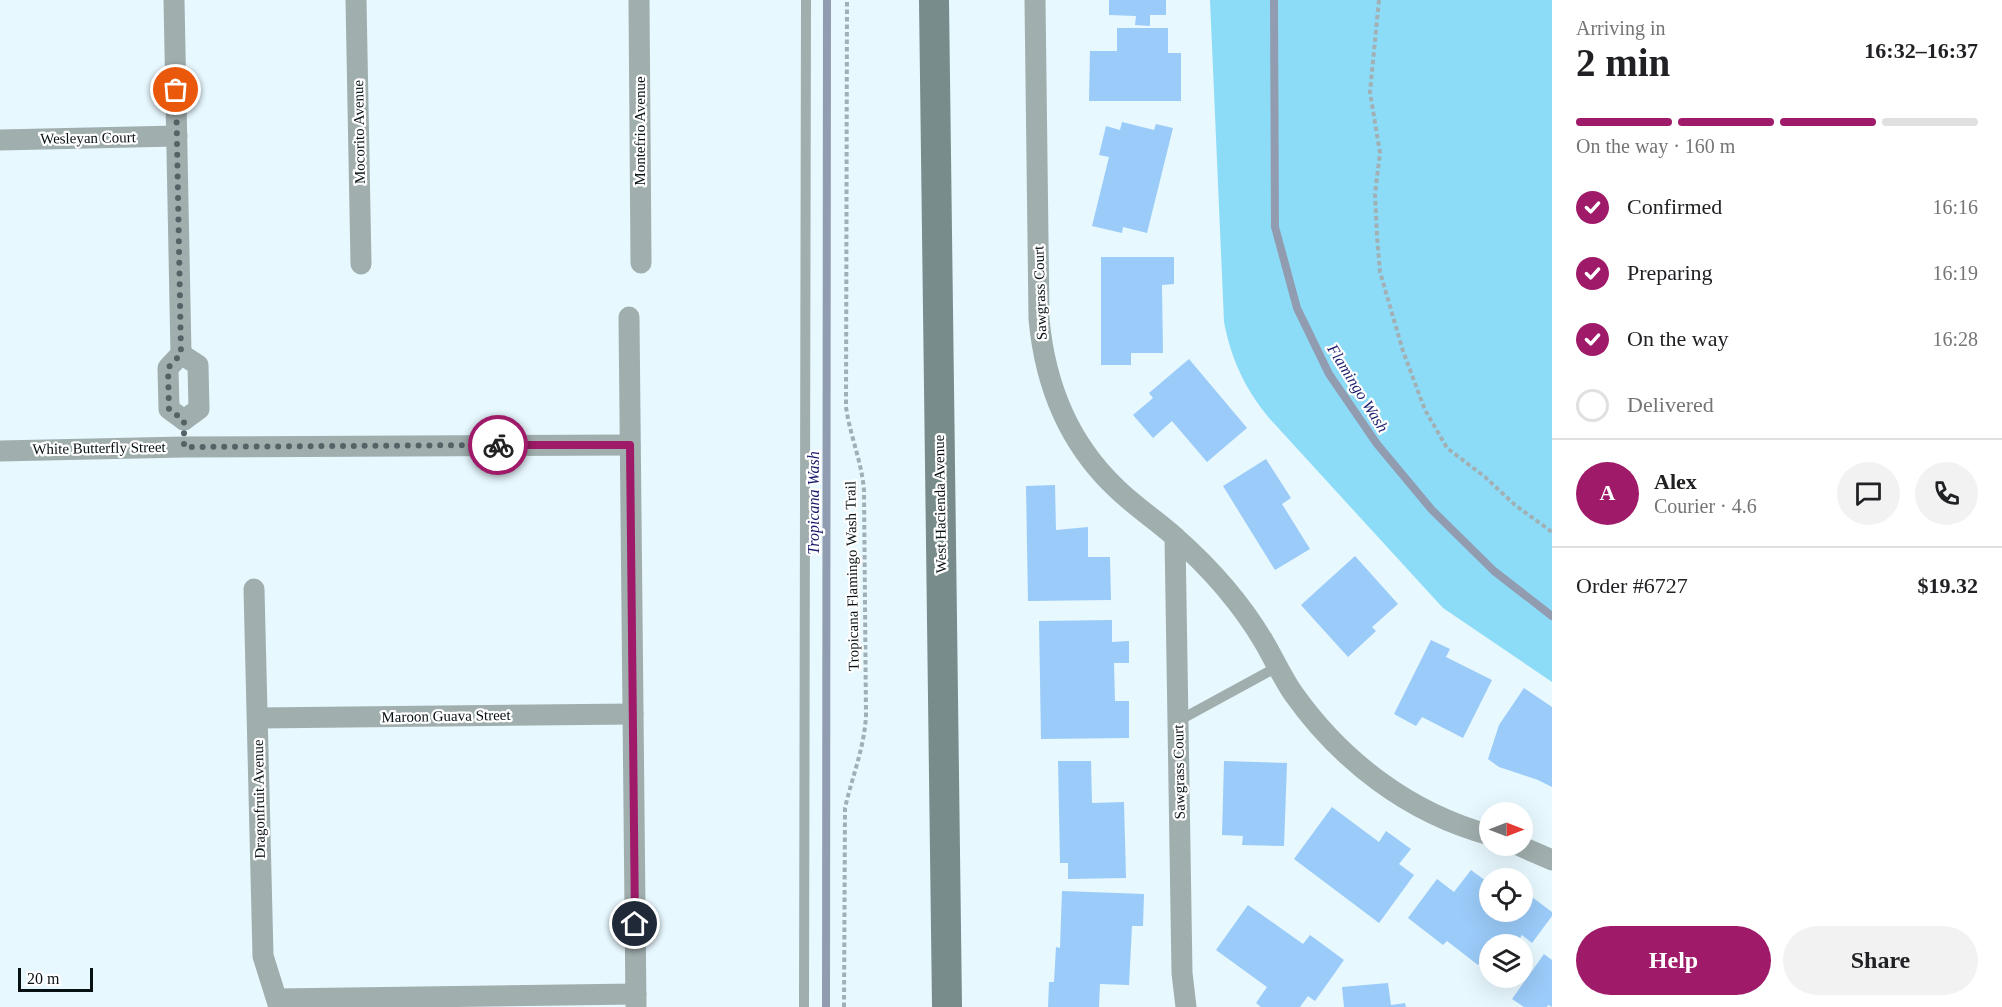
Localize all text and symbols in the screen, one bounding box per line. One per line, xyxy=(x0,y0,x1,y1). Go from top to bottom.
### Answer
text: Arriving in xyxy=(1576,17,1665,39)
text: 16:32–16:37 xyxy=(1864,38,1978,63)
text: 2 min xyxy=(1576,41,1670,84)
pin xyxy=(150,64,201,115)
icon: bag xyxy=(159,73,192,106)
street label: Montefrio Avenue xyxy=(632,76,648,186)
street label: Mocorito Avenue xyxy=(350,79,368,184)
street label: Wesleyan Court xyxy=(40,129,137,147)
text: On the way · 160 m xyxy=(1576,135,1735,157)
icon: check xyxy=(1576,191,1609,224)
text: Confirmed xyxy=(1627,194,1722,219)
text: 16:16 xyxy=(1932,196,1978,218)
street label: Sawgrass Court xyxy=(1030,245,1050,341)
icon: check xyxy=(1576,257,1609,290)
text: Preparing xyxy=(1627,260,1713,285)
text: 16:19 xyxy=(1932,262,1978,284)
icon: check xyxy=(1576,323,1609,356)
text: On the way xyxy=(1627,326,1728,351)
text: 16:28 xyxy=(1932,328,1978,350)
water label: Flamingo Wash xyxy=(1323,340,1392,436)
text: Delivered xyxy=(1627,392,1714,417)
courier xyxy=(468,415,528,475)
icon: bike xyxy=(482,429,515,462)
street label: West Hacienda Avenue xyxy=(931,434,949,573)
street label: White Butterfly Street xyxy=(32,439,167,457)
water label: Tropicana Wash xyxy=(805,451,823,555)
button: chat xyxy=(1837,462,1900,525)
button: phone xyxy=(1915,462,1978,525)
text: Alex xyxy=(1654,469,1697,494)
text: A xyxy=(1600,480,1615,505)
street label: Tropicana Flamingo Wash Trail xyxy=(842,481,862,671)
text: Courier · 4.6 xyxy=(1654,495,1757,517)
text: Order #6727 xyxy=(1576,573,1688,598)
text: $19.32 xyxy=(1918,573,1978,598)
street label: Maroon Guava Street xyxy=(381,707,512,725)
street label: Sawgrass Court xyxy=(1170,724,1188,819)
street label: Dragonfruit Avenue xyxy=(250,739,268,859)
north arrow xyxy=(1479,802,1533,856)
map controls xyxy=(1479,802,1533,988)
button: locate xyxy=(1479,868,1533,922)
pin xyxy=(609,898,660,949)
icon: home xyxy=(618,907,651,940)
button: Help xyxy=(1576,926,1771,995)
button: Share xyxy=(1783,926,1978,995)
button: layers xyxy=(1479,934,1533,988)
scale bar xyxy=(18,965,93,992)
text: 20 m xyxy=(27,970,59,987)

